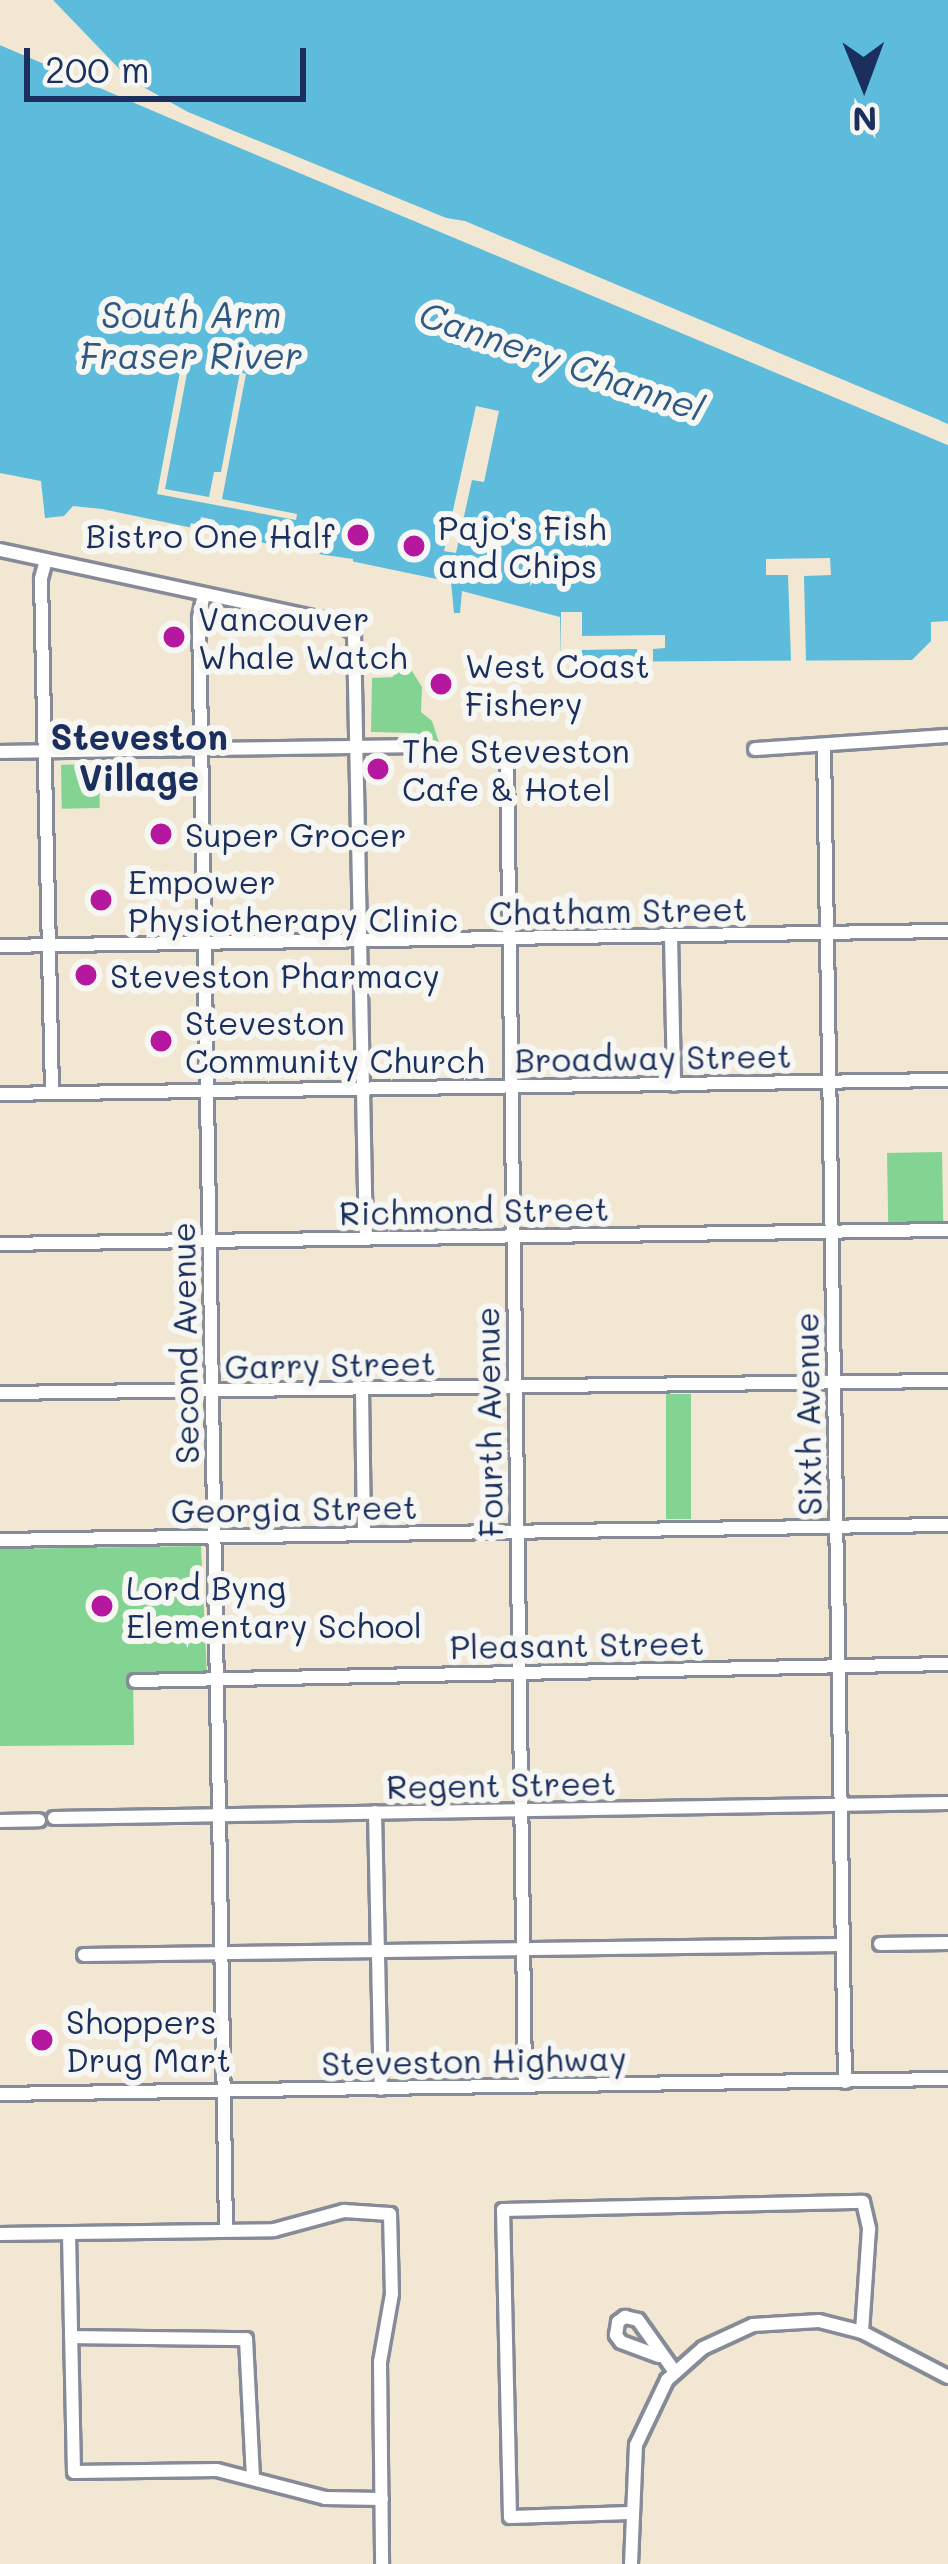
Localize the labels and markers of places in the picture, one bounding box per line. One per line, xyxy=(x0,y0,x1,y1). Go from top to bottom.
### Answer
place label: Pajo's Fish and Chips xyxy=(438,507,606,585)
place label: Bistro One Half xyxy=(86,515,334,555)
marker: Bistro One Half xyxy=(345,522,371,548)
marker: Pajo's Fish and Chips xyxy=(401,533,427,559)
place label: Vancouver Whale Watch xyxy=(198,598,407,676)
marker: Vancouver Whale Watch xyxy=(161,624,187,650)
place label: West Coast Fishery xyxy=(465,645,650,723)
marker: West Coast Fishery xyxy=(428,671,454,697)
place label: The Steveston Cafe & Hotel xyxy=(402,730,630,808)
marker: The Steveston Cafe & Hotel xyxy=(365,756,391,782)
place label: Super Grocer xyxy=(185,814,407,854)
marker: Super Grocer xyxy=(148,821,174,847)
place label: Empower Physiotherapy Clinic xyxy=(128,861,458,939)
marker: Empower Physiotherapy Clinic xyxy=(85,884,117,916)
place label: Steveston Pharmacy xyxy=(110,955,440,995)
marker: Steveston Pharmacy xyxy=(73,962,99,988)
place label: Steveston Community Church xyxy=(185,1002,484,1080)
marker: Steveston Community Church xyxy=(148,1028,174,1054)
place label: Lord Byng Elementary School xyxy=(126,1567,422,1645)
marker: Lord Byng Elementary School xyxy=(89,1593,115,1619)
place label: Shoppers Drug Mart xyxy=(66,2001,231,2079)
marker: Shoppers Drug Mart xyxy=(29,2027,55,2053)

